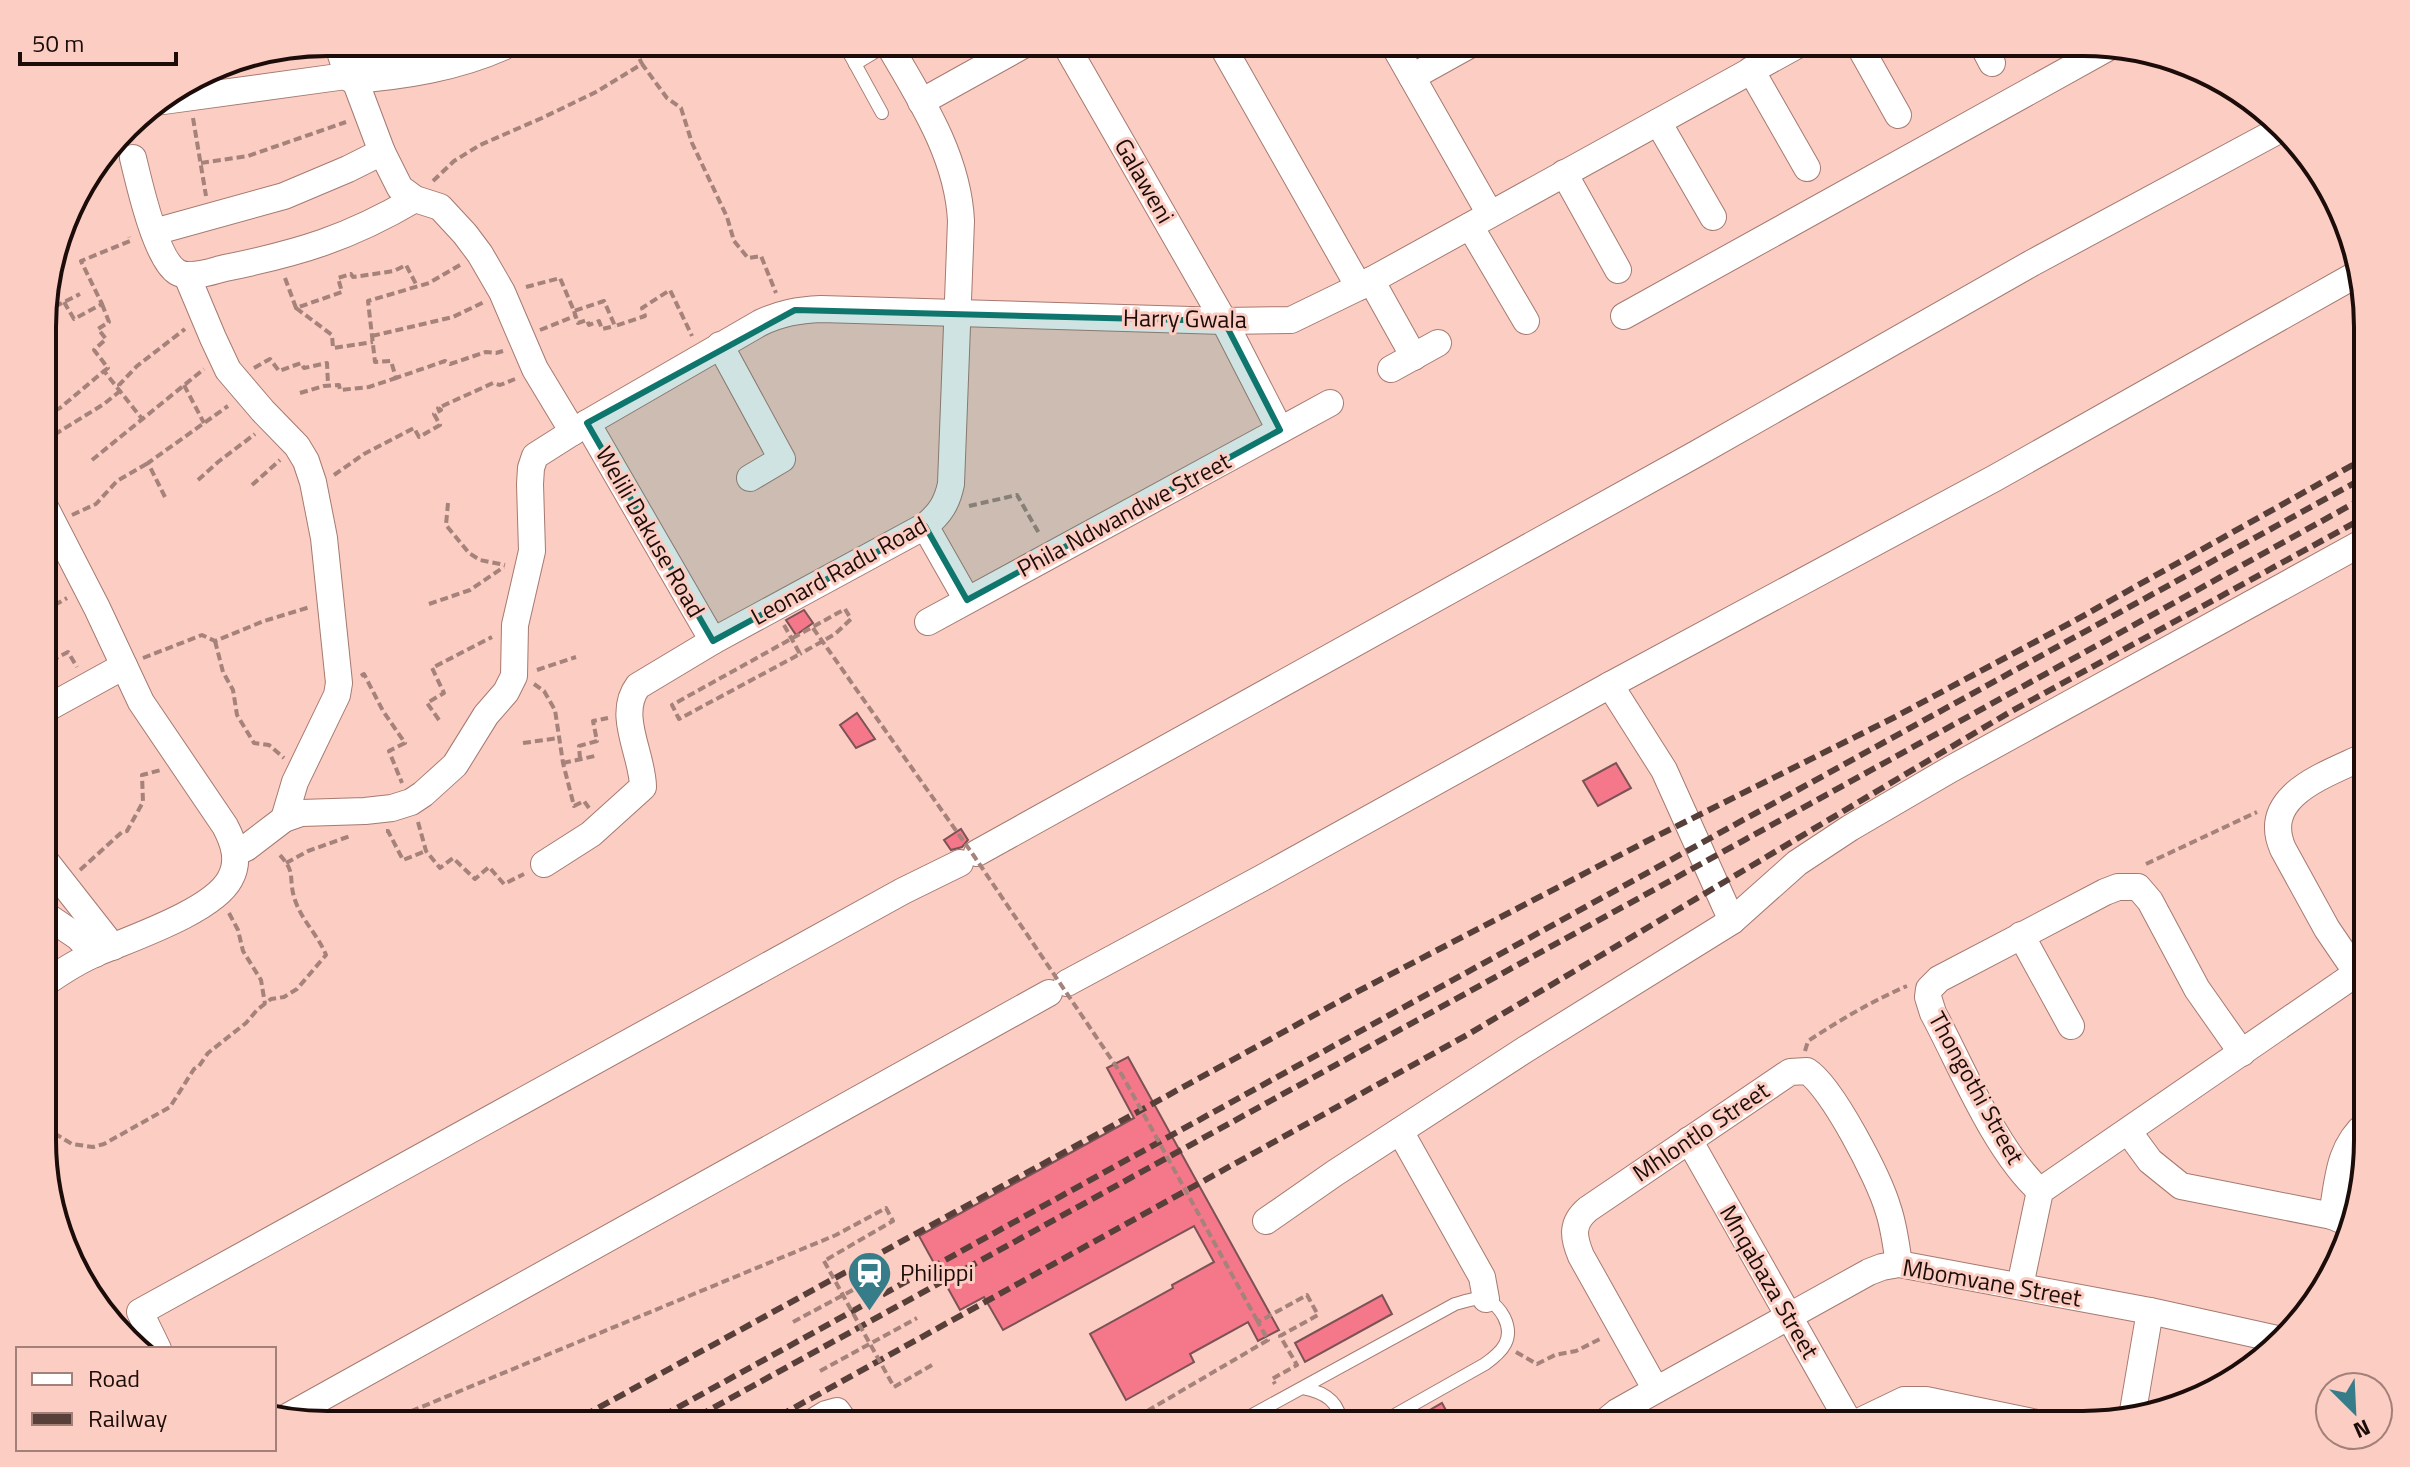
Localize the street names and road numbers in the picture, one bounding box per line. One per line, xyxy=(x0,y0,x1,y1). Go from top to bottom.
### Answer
street label: Galaweni xyxy=(1106,131,1184,230)
street label: Harry Gwala xyxy=(1123,299,1247,337)
street label: Welili Dakuse Road xyxy=(587,439,714,624)
street label: Phila Ndwandwe Street xyxy=(1010,442,1237,586)
street label: Leonard Radu Road xyxy=(744,507,933,634)
street label: Thongothi Street xyxy=(1920,1005,2034,1171)
street label: Mhlontlo Street xyxy=(1625,1072,1776,1190)
street label: Mnqabaza Street xyxy=(1711,1198,1829,1366)
street label: Mbomvane Street xyxy=(1900,1249,2085,1316)

